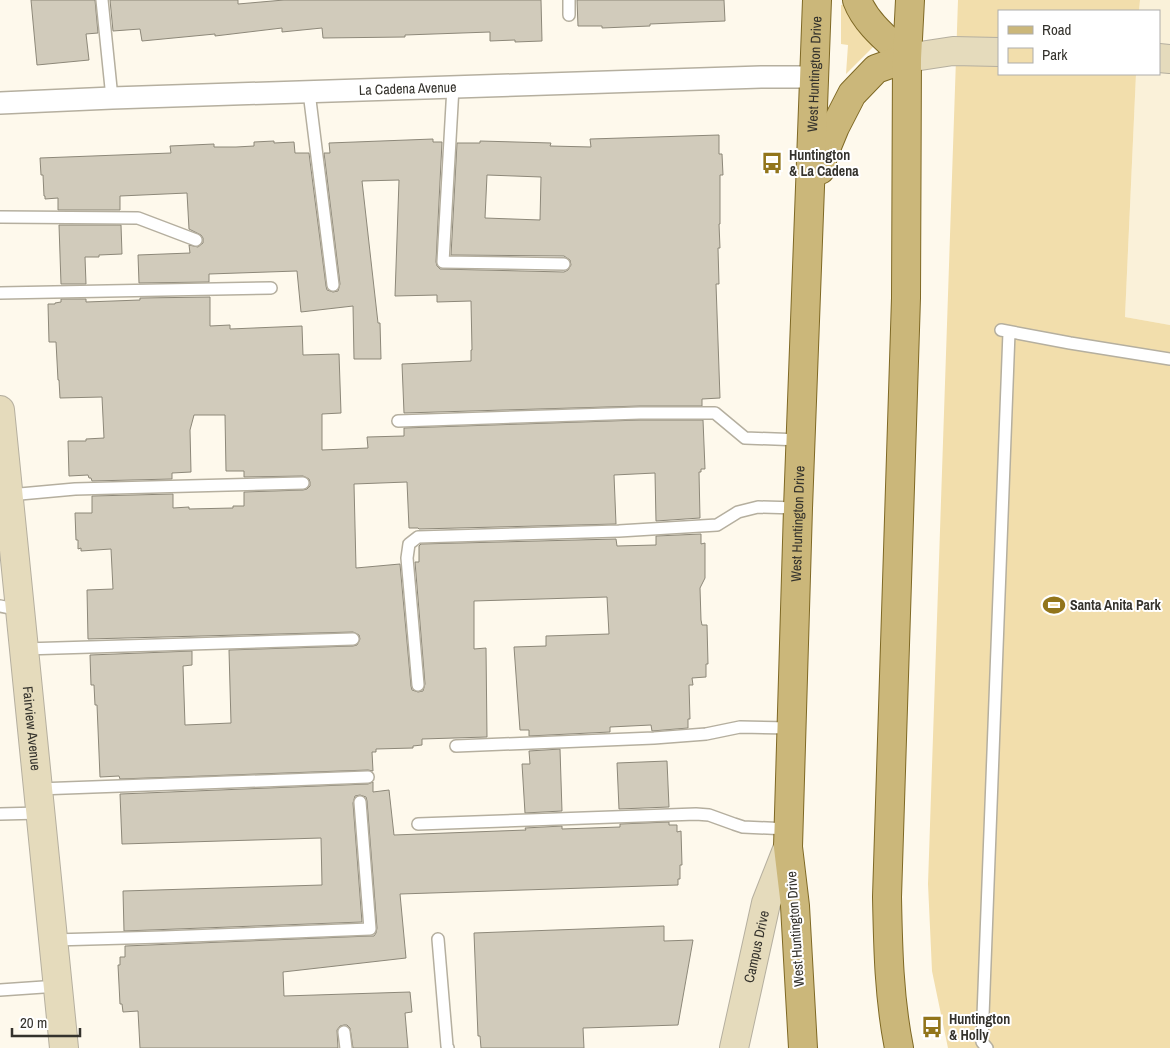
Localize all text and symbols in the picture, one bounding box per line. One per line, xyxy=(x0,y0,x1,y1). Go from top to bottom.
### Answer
legend xyxy=(998,10,1160,75)
street label: West Huntington Drive xyxy=(803,16,825,132)
text: Road xyxy=(1042,19,1071,40)
text: Park xyxy=(1042,44,1068,65)
street label: La Cadena Avenue xyxy=(359,78,457,99)
place label: Huntington & La Cadena xyxy=(789,146,859,180)
bus stop icon: Huntington & La Cadena xyxy=(759,150,785,176)
street label: West Huntington Drive xyxy=(787,465,809,582)
sports icon: Santa Anita Park xyxy=(1041,592,1067,618)
place label: Santa Anita Park xyxy=(1070,596,1161,614)
street label: Fairview Avenue xyxy=(19,685,45,772)
street label: West Huntington Drive xyxy=(782,871,808,987)
street label: Campus Drive xyxy=(740,909,773,984)
scale bar xyxy=(12,1006,80,1038)
place label: Huntington & Holly xyxy=(949,1010,1010,1044)
text: 20 m xyxy=(20,1012,47,1033)
bus stop icon: Huntington & Holly xyxy=(919,1014,945,1040)

